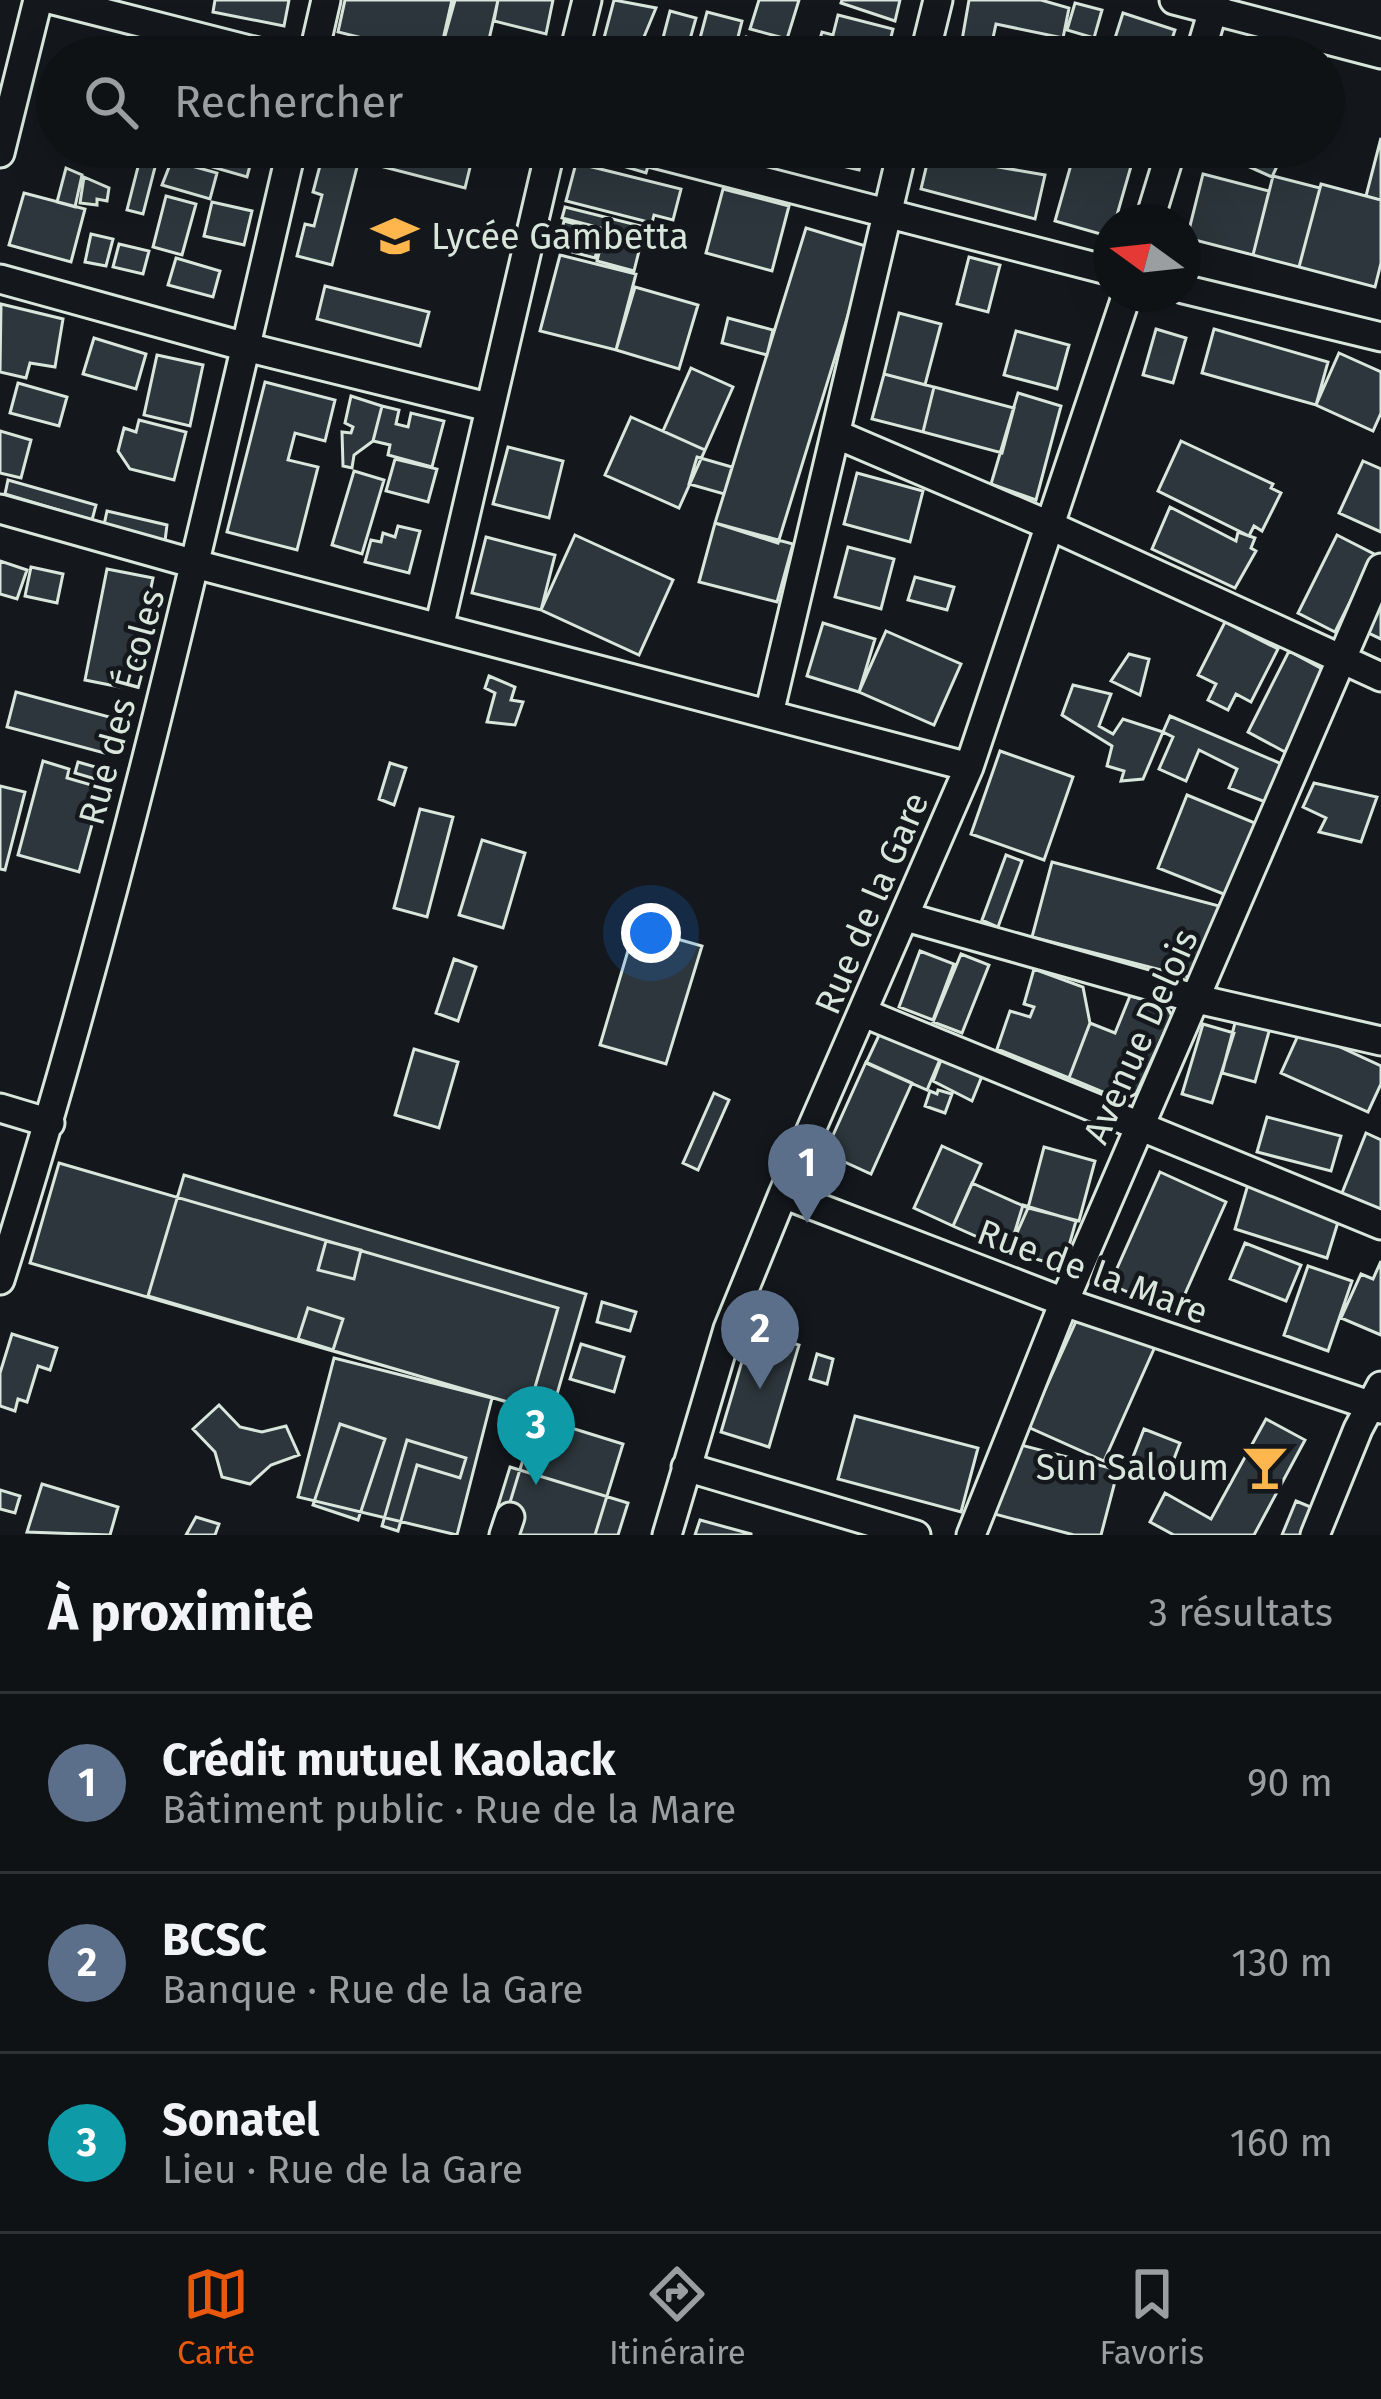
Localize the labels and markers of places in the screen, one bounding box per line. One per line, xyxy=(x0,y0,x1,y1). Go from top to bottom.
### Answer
school or university icon: Lycée Gambetta xyxy=(370,211,420,261)
place label: Lycée Gambetta xyxy=(431,215,689,259)
pin: 1 xyxy=(768,1124,846,1223)
pin: 2 xyxy=(721,1290,799,1389)
pin: 3 xyxy=(497,1386,575,1485)
bar icon: Sun Saloum xyxy=(1240,1442,1290,1492)
place label: Sun Saloum xyxy=(1036,1446,1229,1490)

